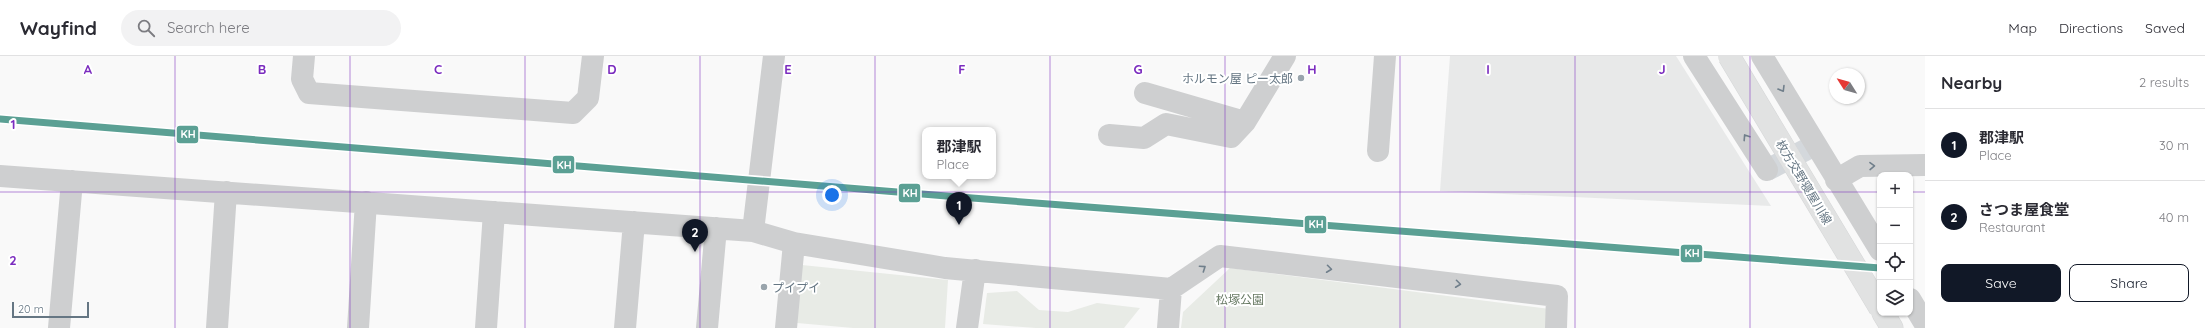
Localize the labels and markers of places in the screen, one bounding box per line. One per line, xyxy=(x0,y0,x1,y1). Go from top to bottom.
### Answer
place label: ホルモン屋 ピー太郎 xyxy=(1182,71,1293,86)
marker: ホルモン屋 ピー太郎 xyxy=(1296,73,1306,83)
pin: 1 xyxy=(946,192,972,225)
pin: 2 xyxy=(682,219,708,252)
place label: プイプイ xyxy=(772,280,820,295)
marker: プイプイ xyxy=(759,282,769,292)

